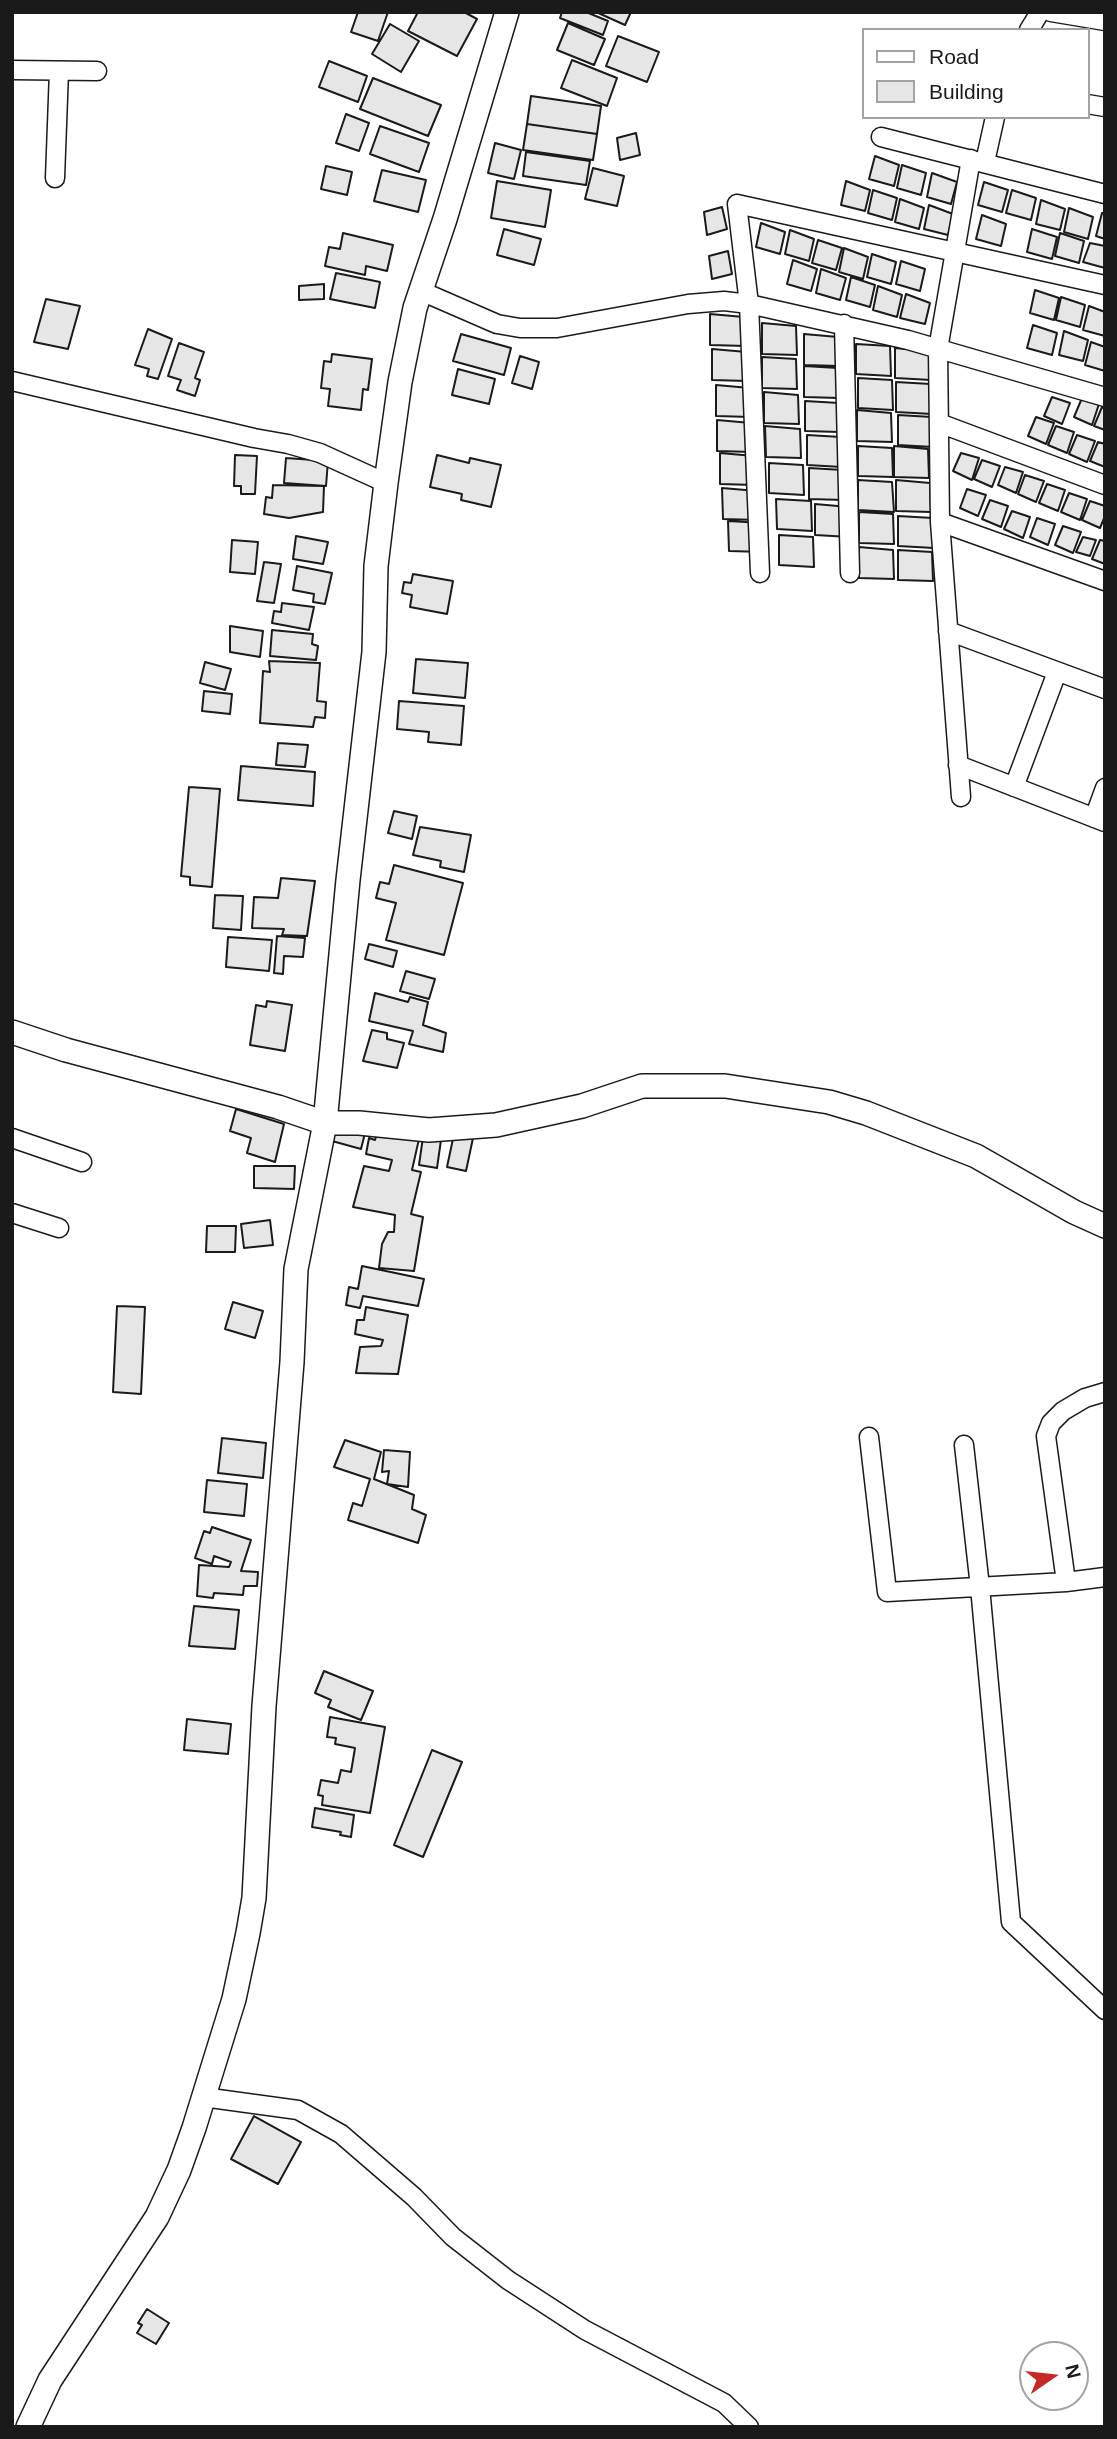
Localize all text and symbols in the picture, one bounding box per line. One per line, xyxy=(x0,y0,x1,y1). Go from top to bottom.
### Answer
legend xyxy=(862,28,1089,119)
text: Road xyxy=(929,45,979,68)
text: Building xyxy=(929,80,1004,103)
north arrow xyxy=(1019,2341,1089,2411)
text: N xyxy=(1061,2362,1085,2380)

